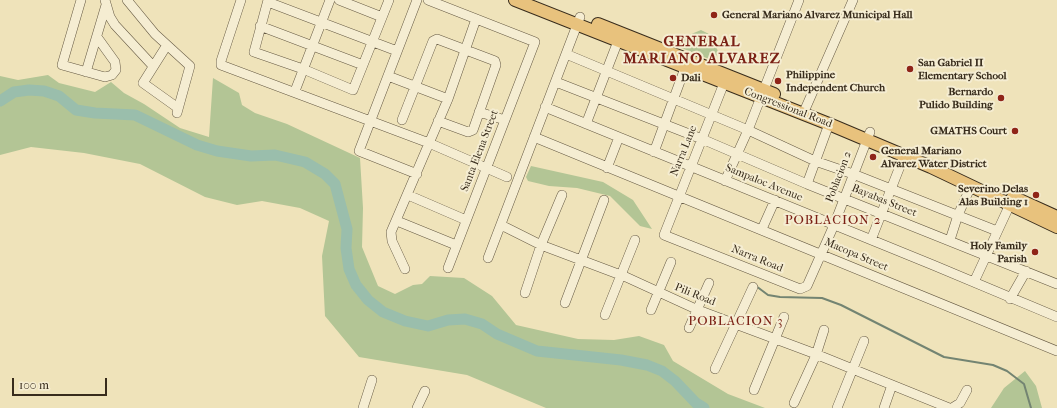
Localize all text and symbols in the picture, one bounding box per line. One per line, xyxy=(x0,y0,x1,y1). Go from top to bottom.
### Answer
place label: General Mariano Alvarez Municipal Hall xyxy=(722,8,913,22)
marker: General Mariano Alvarez Municipal Hall xyxy=(709,10,719,20)
district label: GENERAL MARIANO ALVAREZ xyxy=(623,33,781,68)
place label: San Gabriel II Elementary School xyxy=(918,56,1007,82)
marker: San Gabriel II Elementary School xyxy=(905,64,915,74)
place label: Philippine Independent Church xyxy=(786,68,885,94)
place label: Dali xyxy=(681,71,701,85)
marker: Dali xyxy=(668,73,678,83)
marker: Philippine Independent Church xyxy=(773,76,783,86)
street label: Congressional Road xyxy=(742,85,834,131)
place label: Bernardo Pulido Building xyxy=(919,85,993,111)
marker: Bernardo Pulido Building xyxy=(996,93,1006,103)
street label: Santa Elena Street xyxy=(458,108,502,194)
street label: Narra Lane xyxy=(668,124,700,178)
place label: GMATHS Court xyxy=(930,124,1007,138)
marker: GMATHS Court xyxy=(1010,126,1020,136)
place label: General Mariano Alvarez Water District xyxy=(881,144,987,170)
street label: Poblacion 2 xyxy=(823,150,855,204)
marker: General Mariano Alvarez Water District xyxy=(868,152,878,162)
street label: Sampaloc Avenue xyxy=(723,161,805,205)
street label: Bayabas Street xyxy=(849,182,919,220)
place label: Severino Delas Alas Building 1 xyxy=(958,182,1028,208)
marker: Severino Delas Alas Building 1 xyxy=(1031,190,1041,200)
district label: POBLACION 2 xyxy=(785,213,881,229)
street label: Macopa Street xyxy=(822,236,890,274)
place label: Holy Family Parish xyxy=(970,239,1027,265)
street label: Narra Road xyxy=(729,243,785,275)
marker: Holy Family Parish xyxy=(1030,247,1040,257)
street label: Pili Road xyxy=(673,281,717,309)
district label: POBLACION 3 xyxy=(688,314,784,330)
scale bar xyxy=(14,370,109,396)
text: 100 m xyxy=(19,378,49,392)

